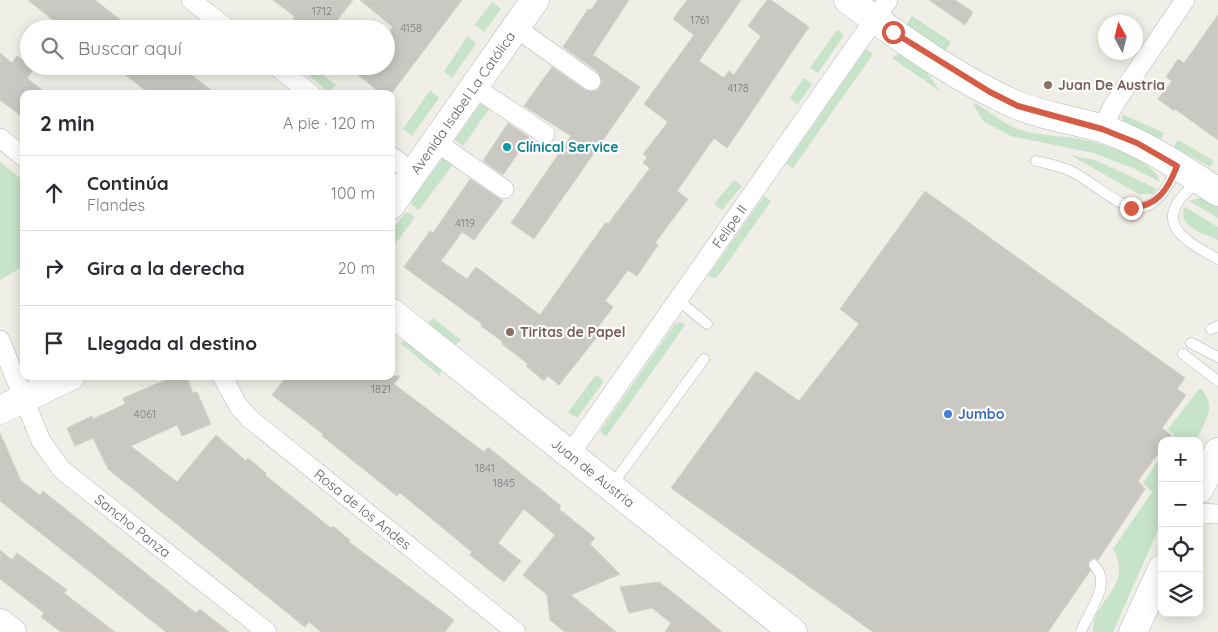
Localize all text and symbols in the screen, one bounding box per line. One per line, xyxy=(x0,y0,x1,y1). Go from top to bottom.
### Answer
house number: 1712 xyxy=(312,4,332,18)
house number: 1761 xyxy=(690,13,710,27)
north arrow xyxy=(1098,15,1143,60)
search box xyxy=(20,20,395,75)
house number: 4158 xyxy=(400,21,422,35)
route start xyxy=(882,21,905,44)
street label: Avenida Isabel La Católica xyxy=(406,28,519,178)
icon: search xyxy=(38,34,66,62)
text: Buscar aquí xyxy=(78,36,182,60)
place label: Juan De Austria xyxy=(1058,76,1165,94)
marker: Juan De Austria xyxy=(1042,79,1054,91)
house number: 4178 xyxy=(727,81,749,95)
text: 2 min xyxy=(40,110,95,136)
text: A pie · 120 m xyxy=(283,113,375,133)
place label: Clínical Service xyxy=(517,138,618,156)
marker: Clínical Service xyxy=(501,141,513,153)
text: Continúa xyxy=(87,171,169,195)
icon: ahead xyxy=(40,179,68,207)
text: 100 m xyxy=(331,183,375,203)
text: Flandes xyxy=(87,195,145,215)
route end xyxy=(1120,197,1143,220)
street label: Felipe II xyxy=(708,201,751,252)
house number: 4119 xyxy=(455,216,475,230)
icon: right xyxy=(40,254,68,282)
text: Gira a la derecha xyxy=(87,256,245,280)
text: 20 m xyxy=(338,258,375,278)
place label: Tiritas de Papel xyxy=(520,323,626,341)
marker: Tiritas de Papel xyxy=(504,326,516,338)
icon: arrive xyxy=(40,329,68,357)
text: Llegada al destino xyxy=(87,331,257,355)
house number: 1821 xyxy=(371,382,391,396)
place label: Jumbo xyxy=(958,405,1005,423)
house number: 4061 xyxy=(134,407,156,421)
marker: Jumbo xyxy=(942,408,954,420)
street label: Juan de Austria xyxy=(547,434,638,511)
map controls xyxy=(1158,437,1203,617)
button: + xyxy=(1158,437,1203,482)
house number: 1841 xyxy=(475,461,495,475)
street label: Rosa de los Andes xyxy=(311,465,415,553)
house number: 1845 xyxy=(493,476,515,490)
button: − xyxy=(1158,482,1203,527)
street label: Sancho Panza xyxy=(91,490,174,562)
button: locate xyxy=(1158,527,1203,572)
button: layers xyxy=(1158,572,1203,617)

